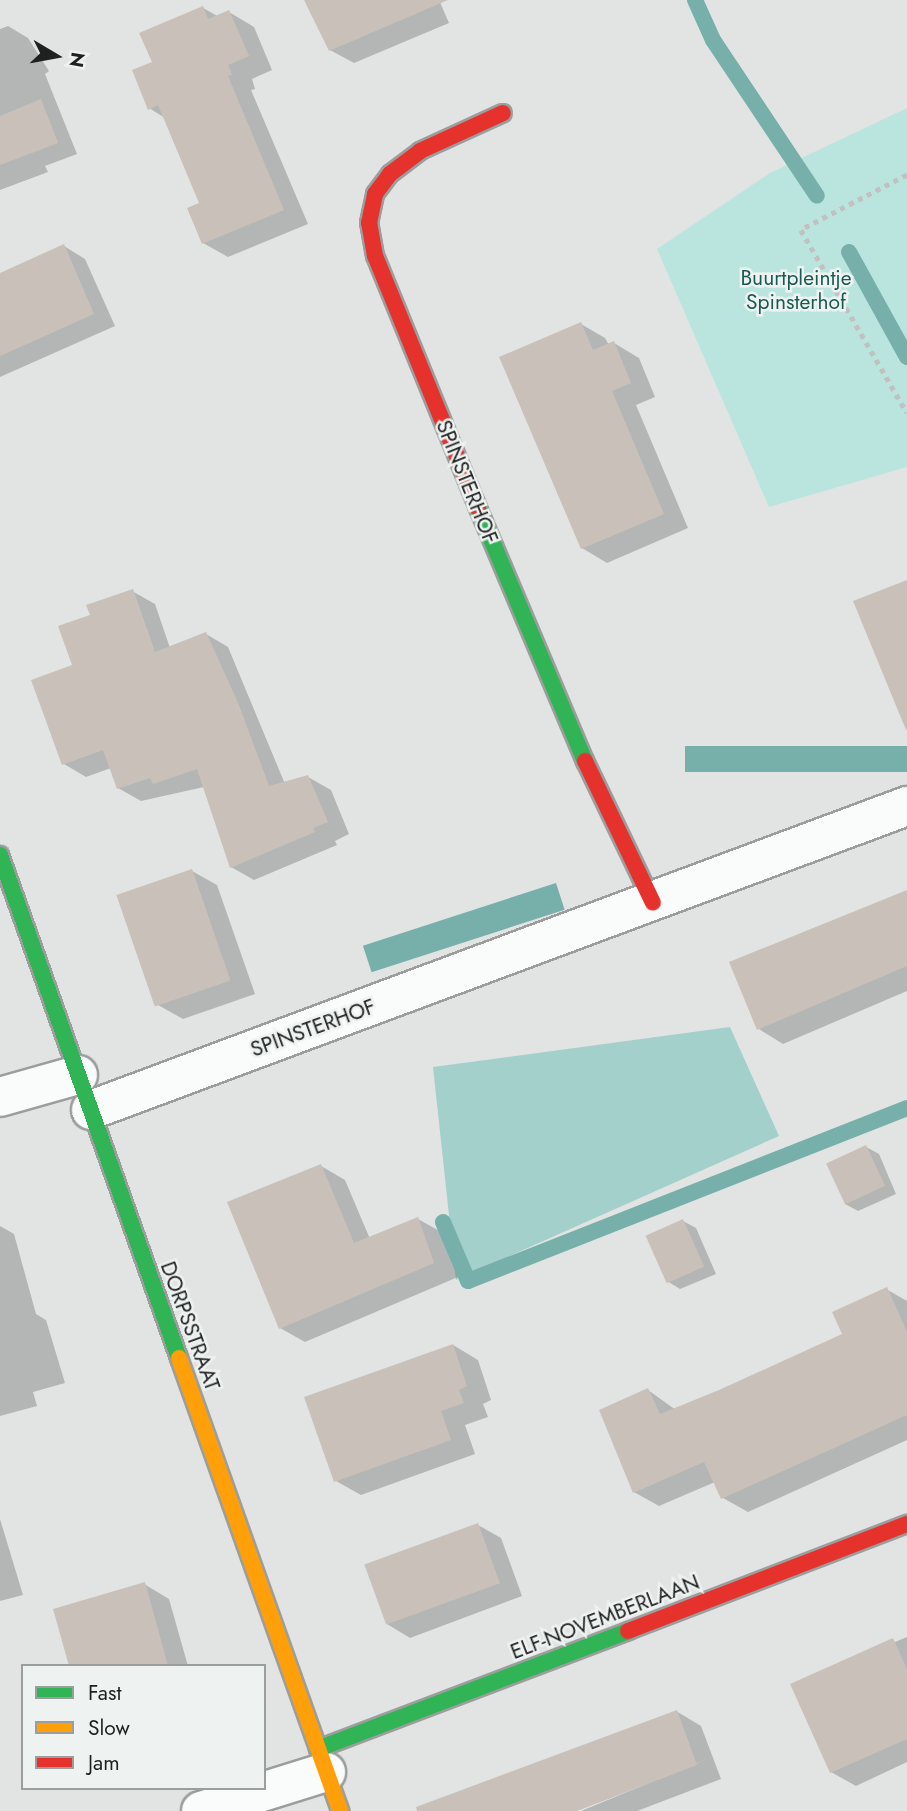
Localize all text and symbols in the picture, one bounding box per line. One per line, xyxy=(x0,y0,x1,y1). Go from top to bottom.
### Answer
north arrow xyxy=(21,21,91,91)
text: N xyxy=(63,50,92,70)
park label: Buurtpleintje Spinsterhof xyxy=(740,265,852,315)
street label: SPINSTERHOF xyxy=(431,416,503,548)
street label: SPINSTERHOF xyxy=(247,994,379,1062)
street label: DORPSSTRAAT xyxy=(155,1258,225,1394)
street label: ELF-NOVEMBERLAAN xyxy=(507,1569,703,1665)
legend xyxy=(21,1664,266,1790)
text: Fast xyxy=(88,1678,121,1708)
text: Slow xyxy=(88,1713,130,1743)
text: Jam xyxy=(88,1748,120,1778)

